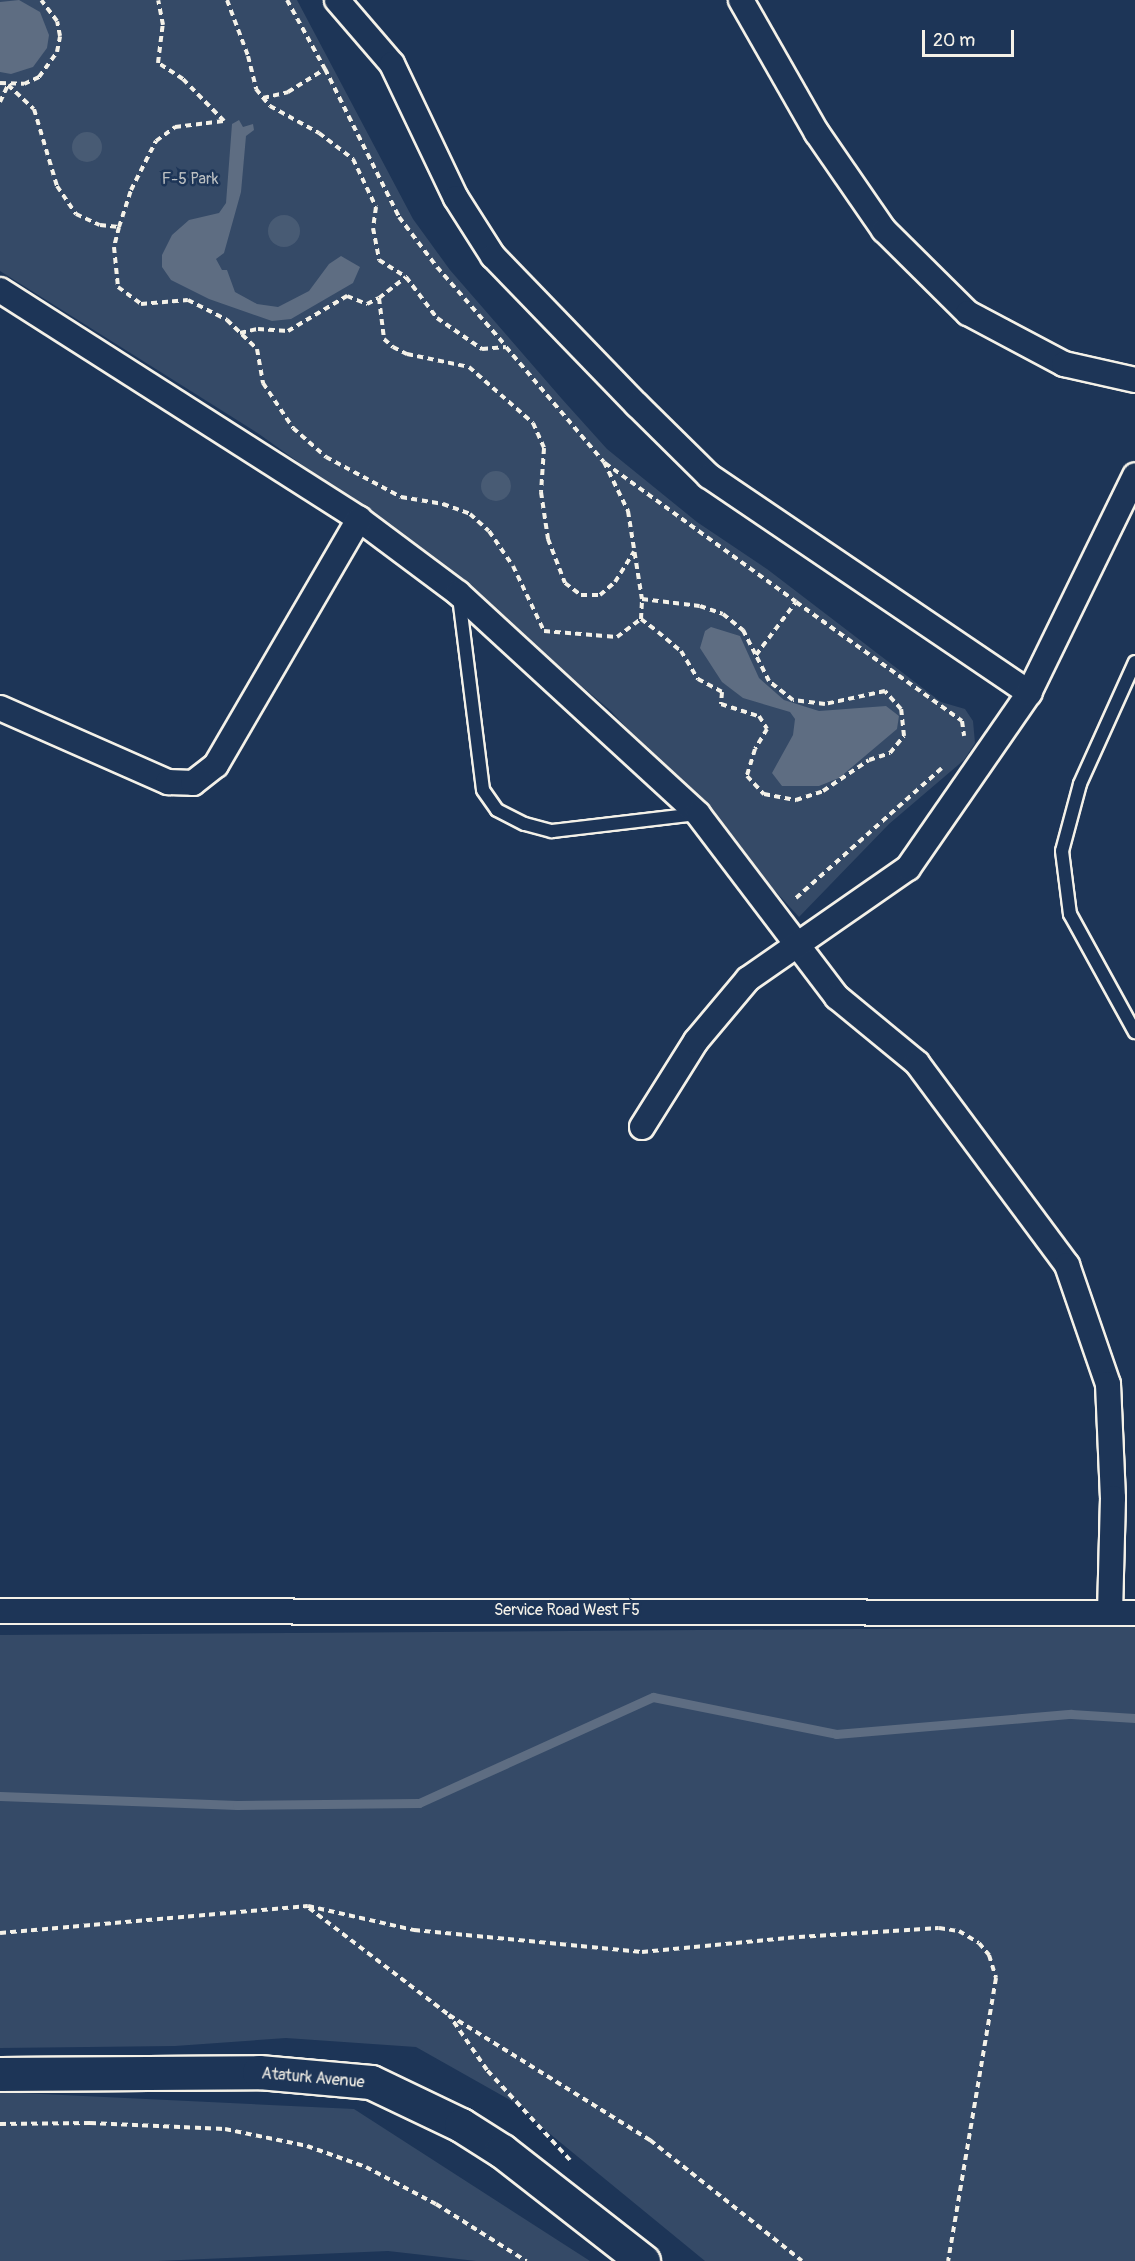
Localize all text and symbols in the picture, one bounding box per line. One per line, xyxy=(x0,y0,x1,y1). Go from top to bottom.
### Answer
scale bar xyxy=(925,18,1016,56)
text: 20 m xyxy=(933,29,975,52)
park label: F-5 Park xyxy=(162,169,218,189)
street label: Service Road West F5 xyxy=(494,1600,640,1620)
street label: Ataturk Avenue xyxy=(261,2064,365,2092)

